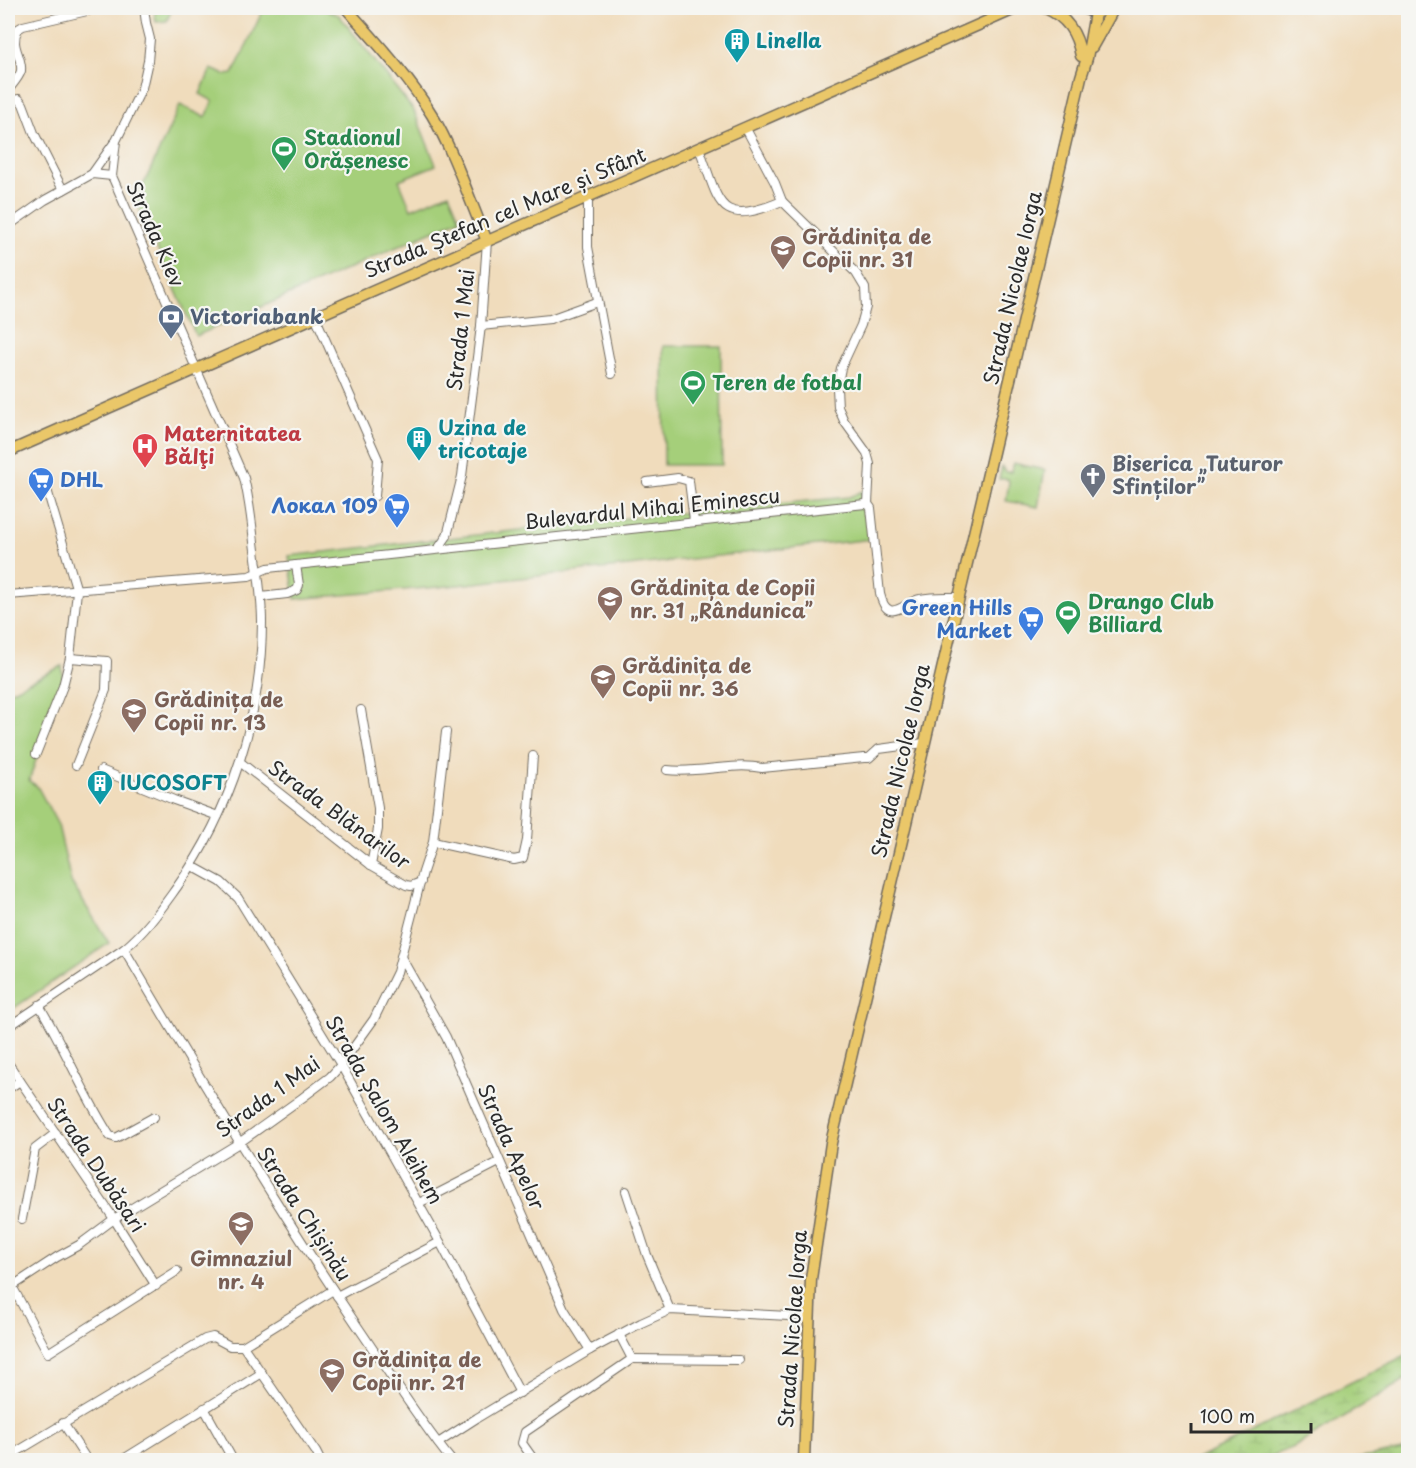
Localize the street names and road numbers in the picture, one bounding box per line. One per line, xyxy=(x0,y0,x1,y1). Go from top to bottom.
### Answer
street label: Strada Ștefan cel Mare și Sfânt xyxy=(359,139,650,285)
street label: Strada Kiev xyxy=(119,176,193,292)
street label: Strada Nicolae Iorga xyxy=(975,187,1049,388)
street label: Strada 1 Mai xyxy=(439,267,481,392)
street label: Bulevardul Mihai Eminescu xyxy=(522,480,781,536)
street label: Strada Nicolae Iorga xyxy=(863,660,937,861)
street label: Strada Blănarilor xyxy=(262,752,418,877)
street label: Strada Șalom Aleihem xyxy=(318,1010,451,1209)
street label: Strada 1 Mai xyxy=(209,1048,326,1144)
street label: Strada Apelor xyxy=(471,1079,553,1215)
street label: Strada Dubăsari xyxy=(40,1091,153,1238)
street label: Strada Chișinău xyxy=(250,1140,360,1287)
street label: Strada Nicolae Iorga xyxy=(770,1228,814,1429)

